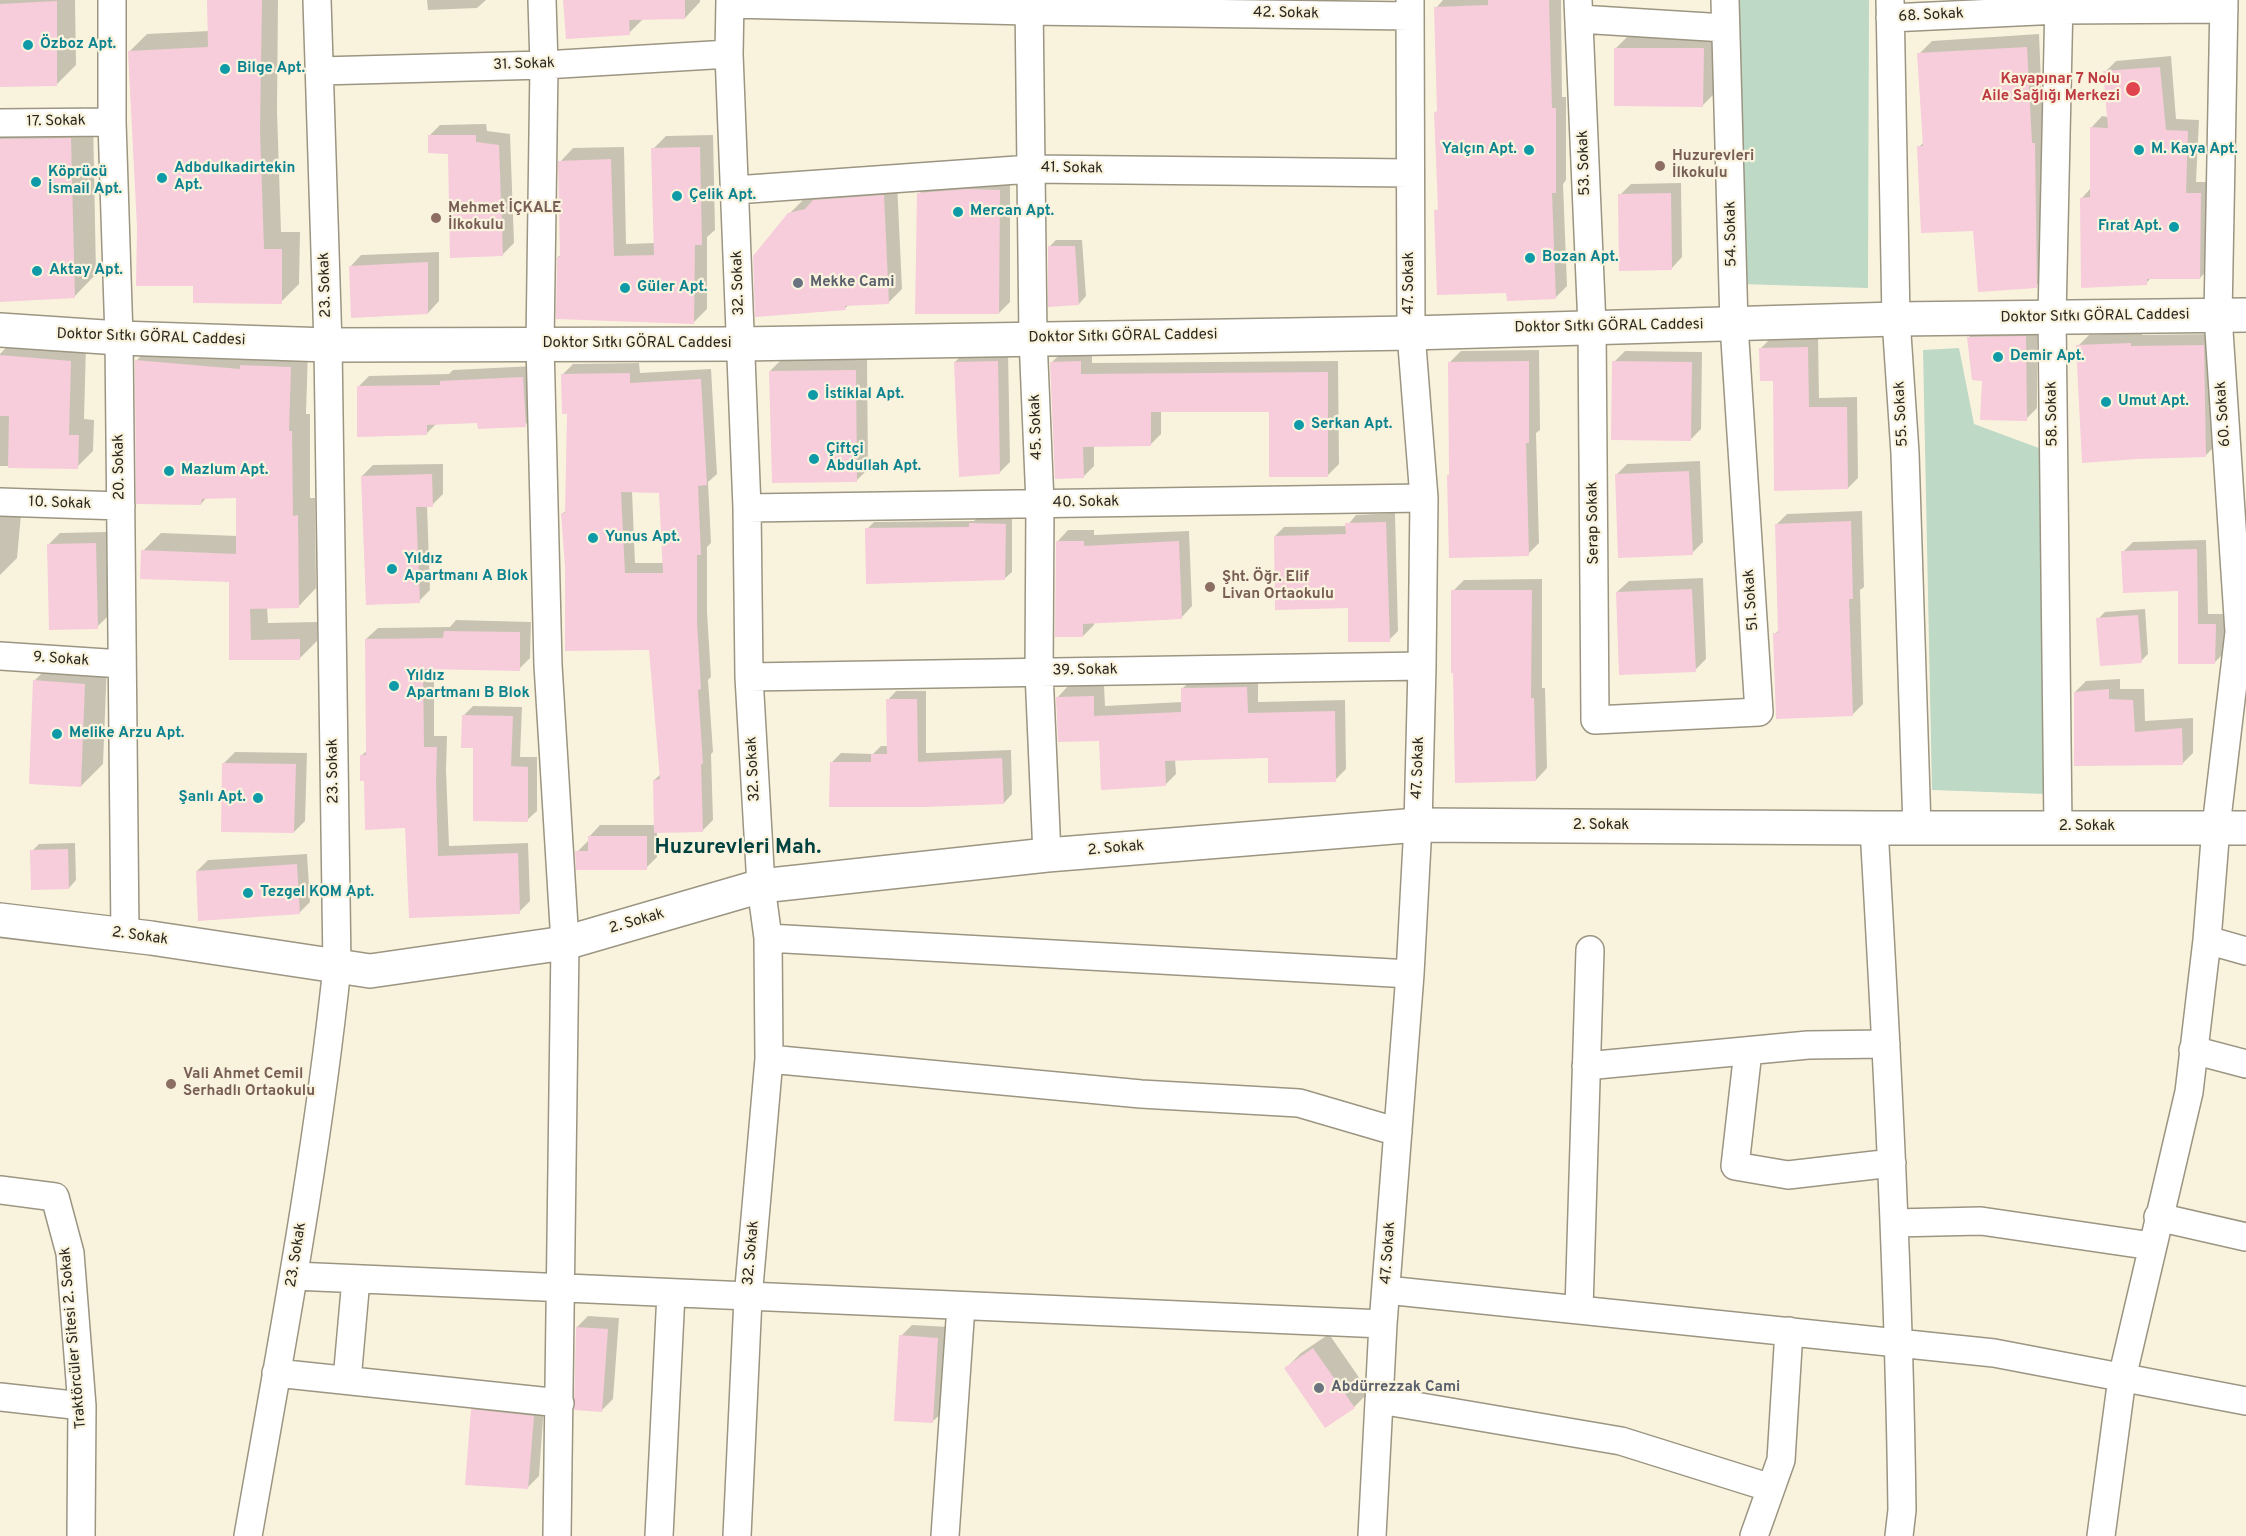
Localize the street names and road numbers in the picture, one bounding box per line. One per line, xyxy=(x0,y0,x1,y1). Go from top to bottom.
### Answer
street label: 42. Sokak xyxy=(1253,4,1319,24)
street label: 68. Sokak xyxy=(1898,5,1964,27)
street label: 31. Sokak xyxy=(493,55,555,75)
street label: 17. Sokak xyxy=(26,112,86,132)
street label: 53. Sokak xyxy=(1575,130,1595,196)
street label: 41. Sokak xyxy=(1041,159,1103,179)
street label: 54. Sokak xyxy=(1722,201,1742,267)
street label: 32. Sokak xyxy=(729,250,749,316)
street label: 23. Sokak xyxy=(316,252,336,318)
street label: 47. Sokak xyxy=(1401,252,1419,314)
street label: Doktor Sıtkı GÖRAL Caddesi xyxy=(2000,306,2190,328)
street label: Doktor Sıtkı GÖRAL Caddesi xyxy=(1514,316,1704,338)
street label: Doktor Sıtkı GÖRAL Caddesi xyxy=(56,326,246,350)
street label: Doktor Sıtkı GÖRAL Caddesi xyxy=(1028,326,1218,348)
street label: Doktor Sıtkı GÖRAL Caddesi xyxy=(542,335,732,353)
street label: 60. Sokak xyxy=(2213,380,2235,448)
street label: 55. Sokak xyxy=(1891,381,1913,447)
street label: 58. Sokak xyxy=(2043,381,2063,447)
street label: 45. Sokak xyxy=(1027,394,1047,460)
street label: 20. Sokak xyxy=(110,434,130,500)
street label: Serap Sokak xyxy=(1584,481,1604,565)
street label: 40. Sokak xyxy=(1053,493,1119,513)
street label: 10. Sokak xyxy=(28,494,92,514)
street label: 51. Sokak xyxy=(1741,568,1763,632)
street label: 9. Sokak xyxy=(32,649,90,671)
street label: 39. Sokak xyxy=(1052,661,1118,681)
street label: 32. Sokak xyxy=(743,736,765,802)
street label: 47. Sokak xyxy=(1409,736,1429,800)
street label: 23. Sokak xyxy=(324,738,344,804)
street label: 2. Sokak xyxy=(1573,817,1629,835)
street label: 2. Sokak xyxy=(2059,818,2115,836)
street label: 2. Sokak xyxy=(1087,838,1145,860)
street label: 2. Sokak xyxy=(607,906,667,938)
street label: 2. Sokak xyxy=(111,924,169,950)
street label: 32. Sokak xyxy=(740,1220,764,1286)
street label: 23. Sokak xyxy=(283,1221,311,1289)
street label: 47. Sokak xyxy=(1378,1221,1400,1285)
street label: Traktörcüler Sitesi 2. Sokak xyxy=(57,1246,91,1430)

